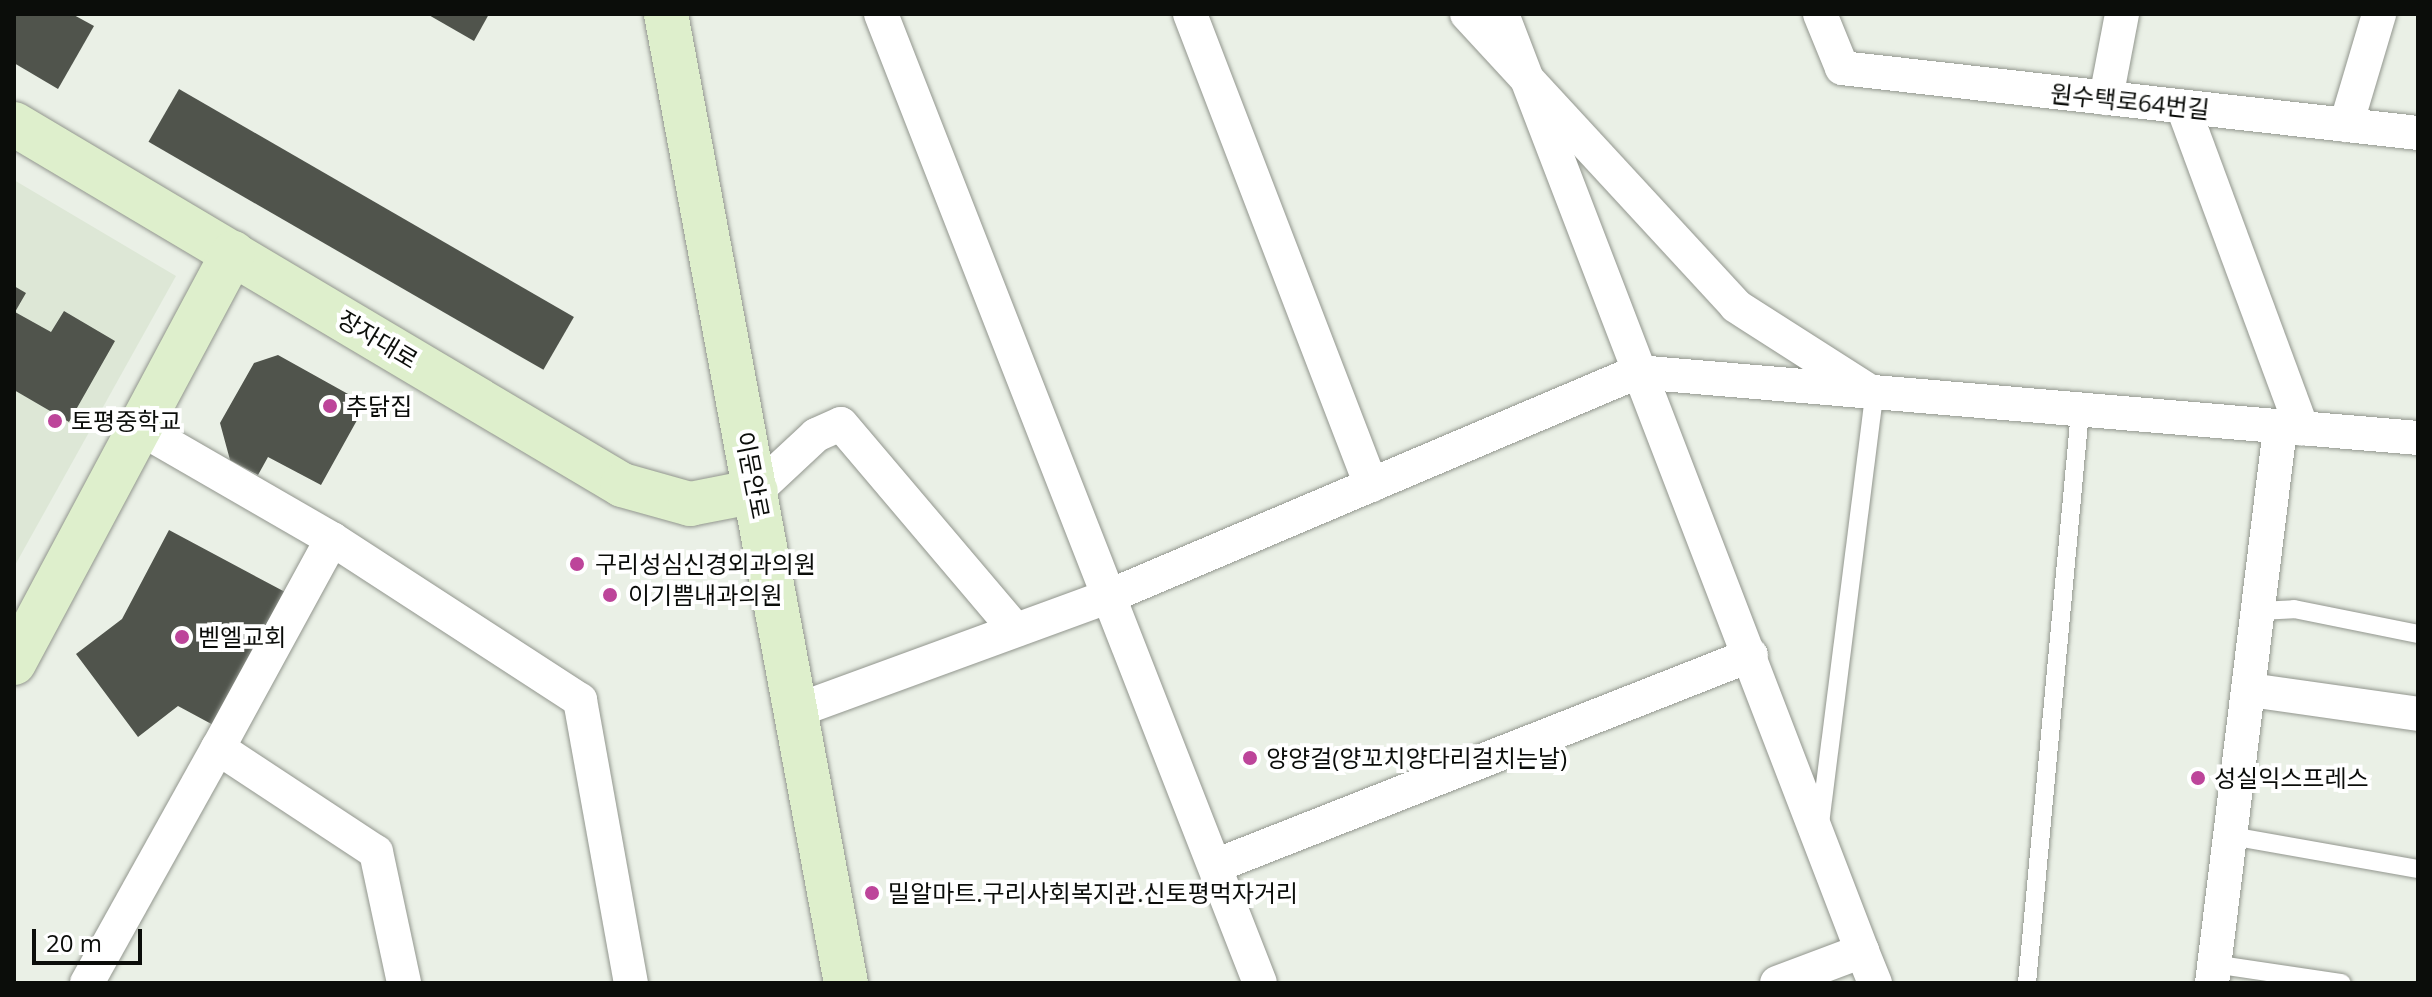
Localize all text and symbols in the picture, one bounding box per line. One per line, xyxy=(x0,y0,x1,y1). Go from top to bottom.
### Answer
street label: 원수택로64번길 xyxy=(2049,78,2211,124)
street label: 장자대로 xyxy=(333,304,423,374)
place label: 추닭집 xyxy=(346,392,412,420)
marker: 추닭집 xyxy=(321,397,339,415)
place label: 토평중학교 xyxy=(71,407,181,435)
marker: 토평중학교 xyxy=(46,412,64,430)
street label: 이문안로 xyxy=(730,429,776,521)
place label: 구리성심신경외과의원 xyxy=(595,550,816,578)
marker: 구리성심신경외과의원 xyxy=(566,553,588,575)
place label: 이기쁨내과의원 xyxy=(628,581,783,609)
marker: 이기쁨내과의원 xyxy=(599,584,621,606)
place label: 벧엘교회 xyxy=(198,623,286,651)
marker: 벧엘교회 xyxy=(173,628,191,646)
place label: 양양걸(양꼬치양다리걸치는날) xyxy=(1266,744,1567,772)
marker: 양양걸(양꼬치양다리걸치는날) xyxy=(1241,749,1259,767)
place label: 성실익스프레스 xyxy=(2214,764,2369,792)
marker: 성실익스프레스 xyxy=(2189,769,2207,787)
place label: 밀알마트.구리사회복지관.신토평먹자거리 xyxy=(888,879,1298,907)
marker: 밀알마트.구리사회복지관.신토평먹자거리 xyxy=(863,884,881,902)
scale bar xyxy=(36,913,146,963)
text: 20 m xyxy=(46,926,102,959)

